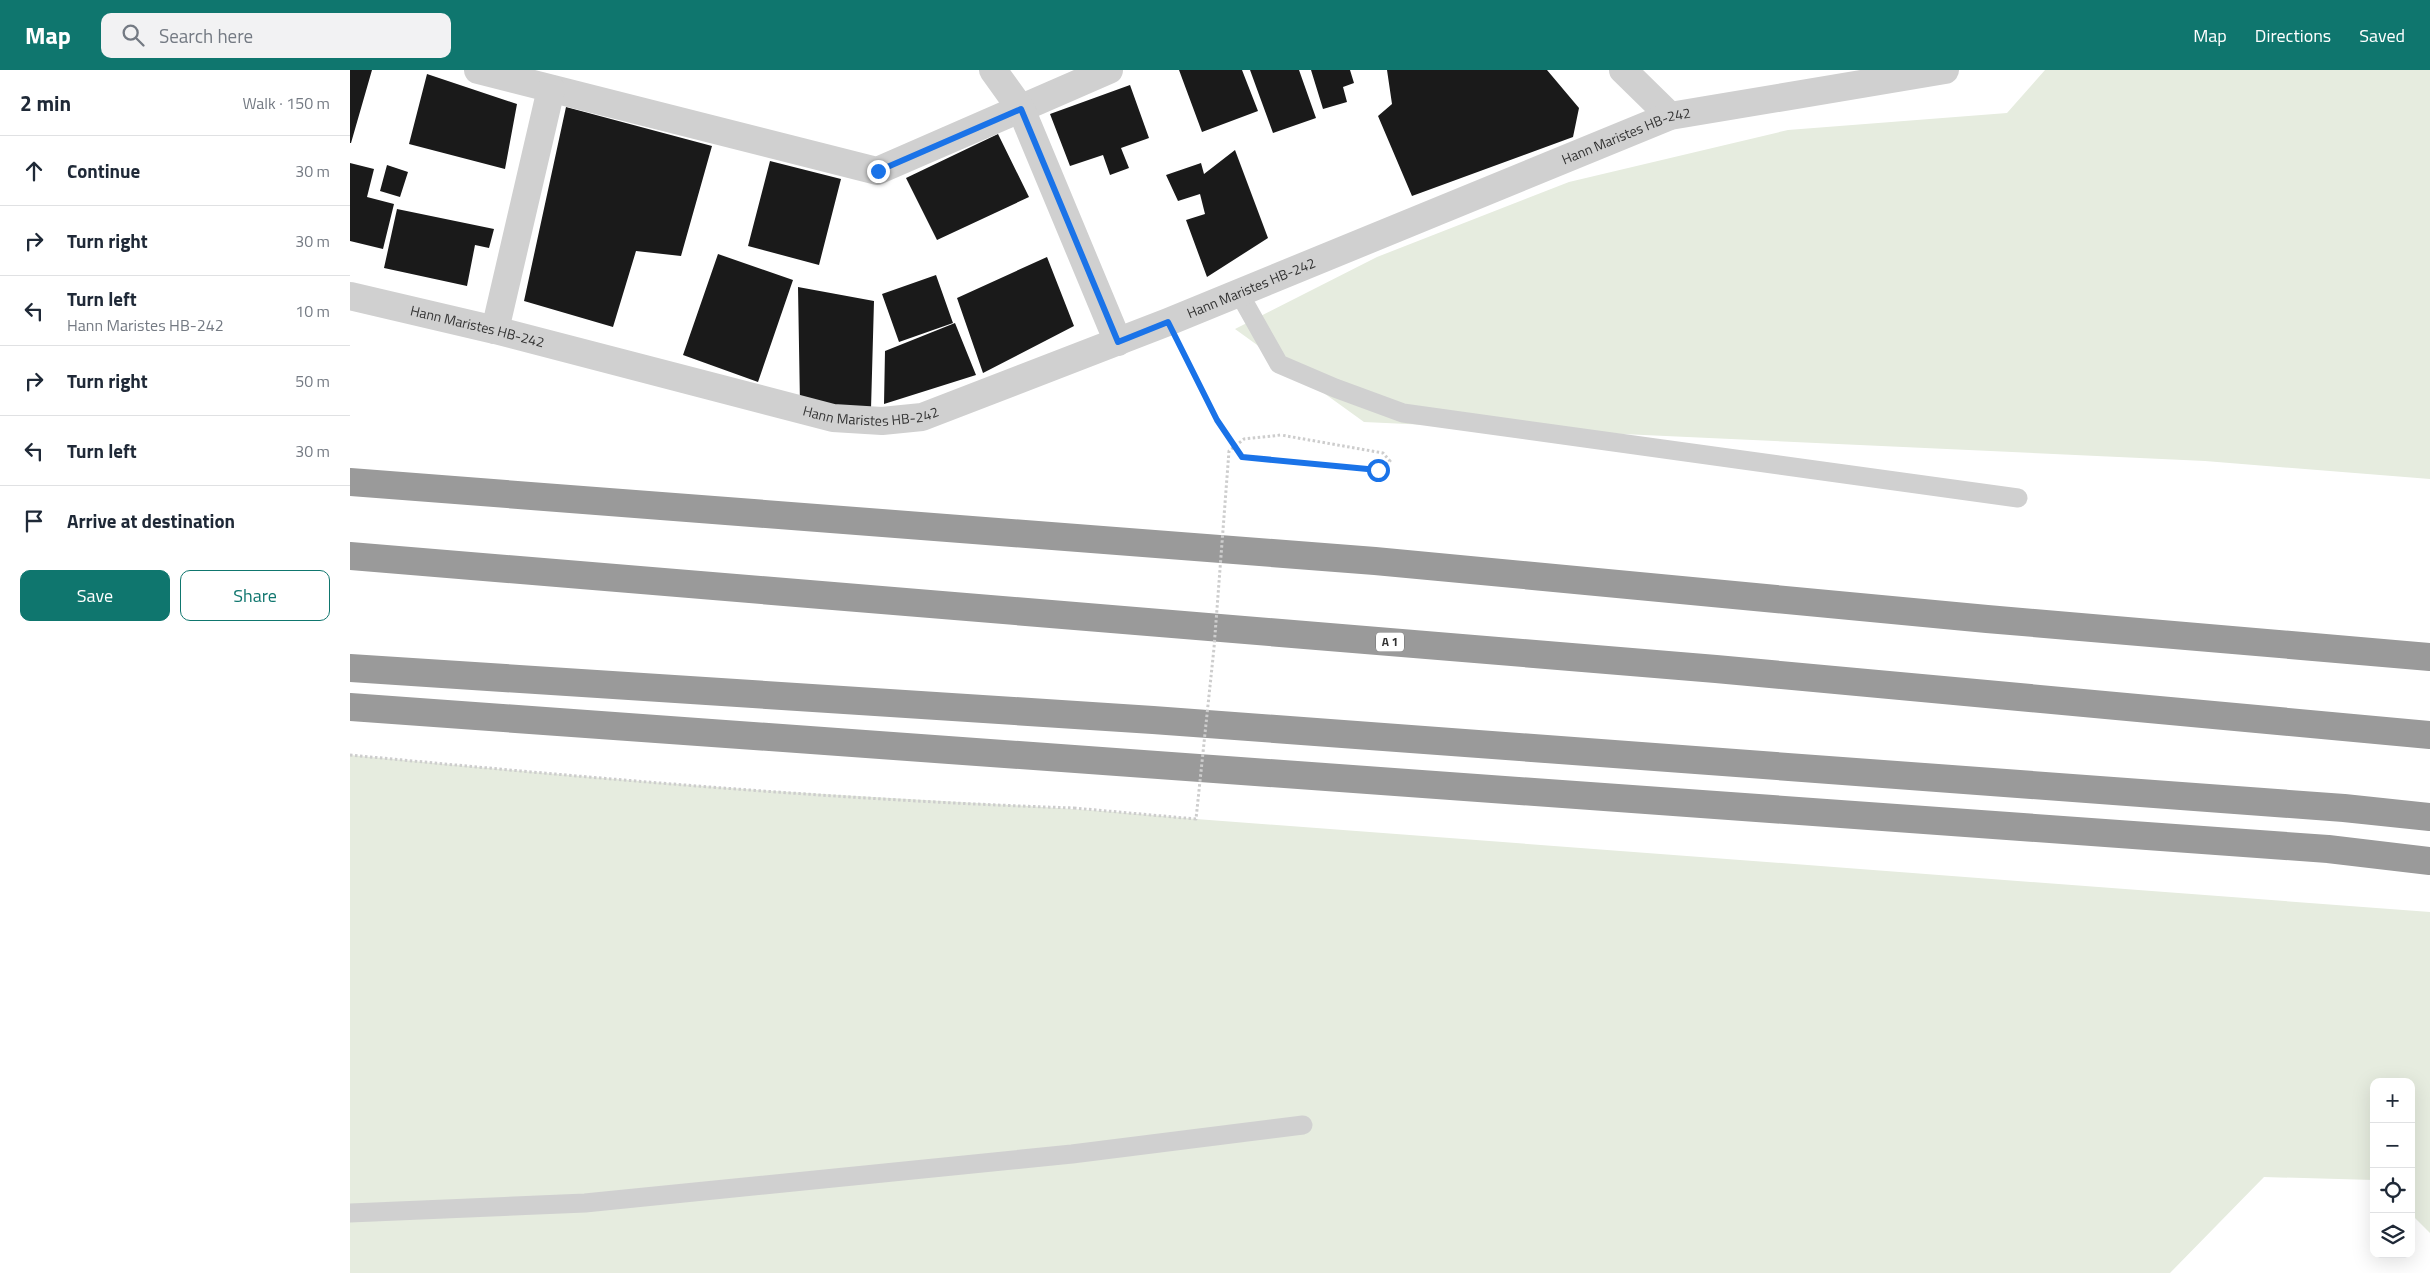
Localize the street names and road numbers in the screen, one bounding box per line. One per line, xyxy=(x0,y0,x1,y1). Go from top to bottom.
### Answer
street label: Hann Maristes HB-242 xyxy=(1558,102,1692,169)
street label: Hann Maristes HB-242 xyxy=(1183,252,1318,323)
street label: Hann Maristes HB-242 xyxy=(408,300,547,352)
street label: Hann Maristes HB-242 xyxy=(801,400,942,431)
road number: A 1 xyxy=(1376,632,1404,652)

